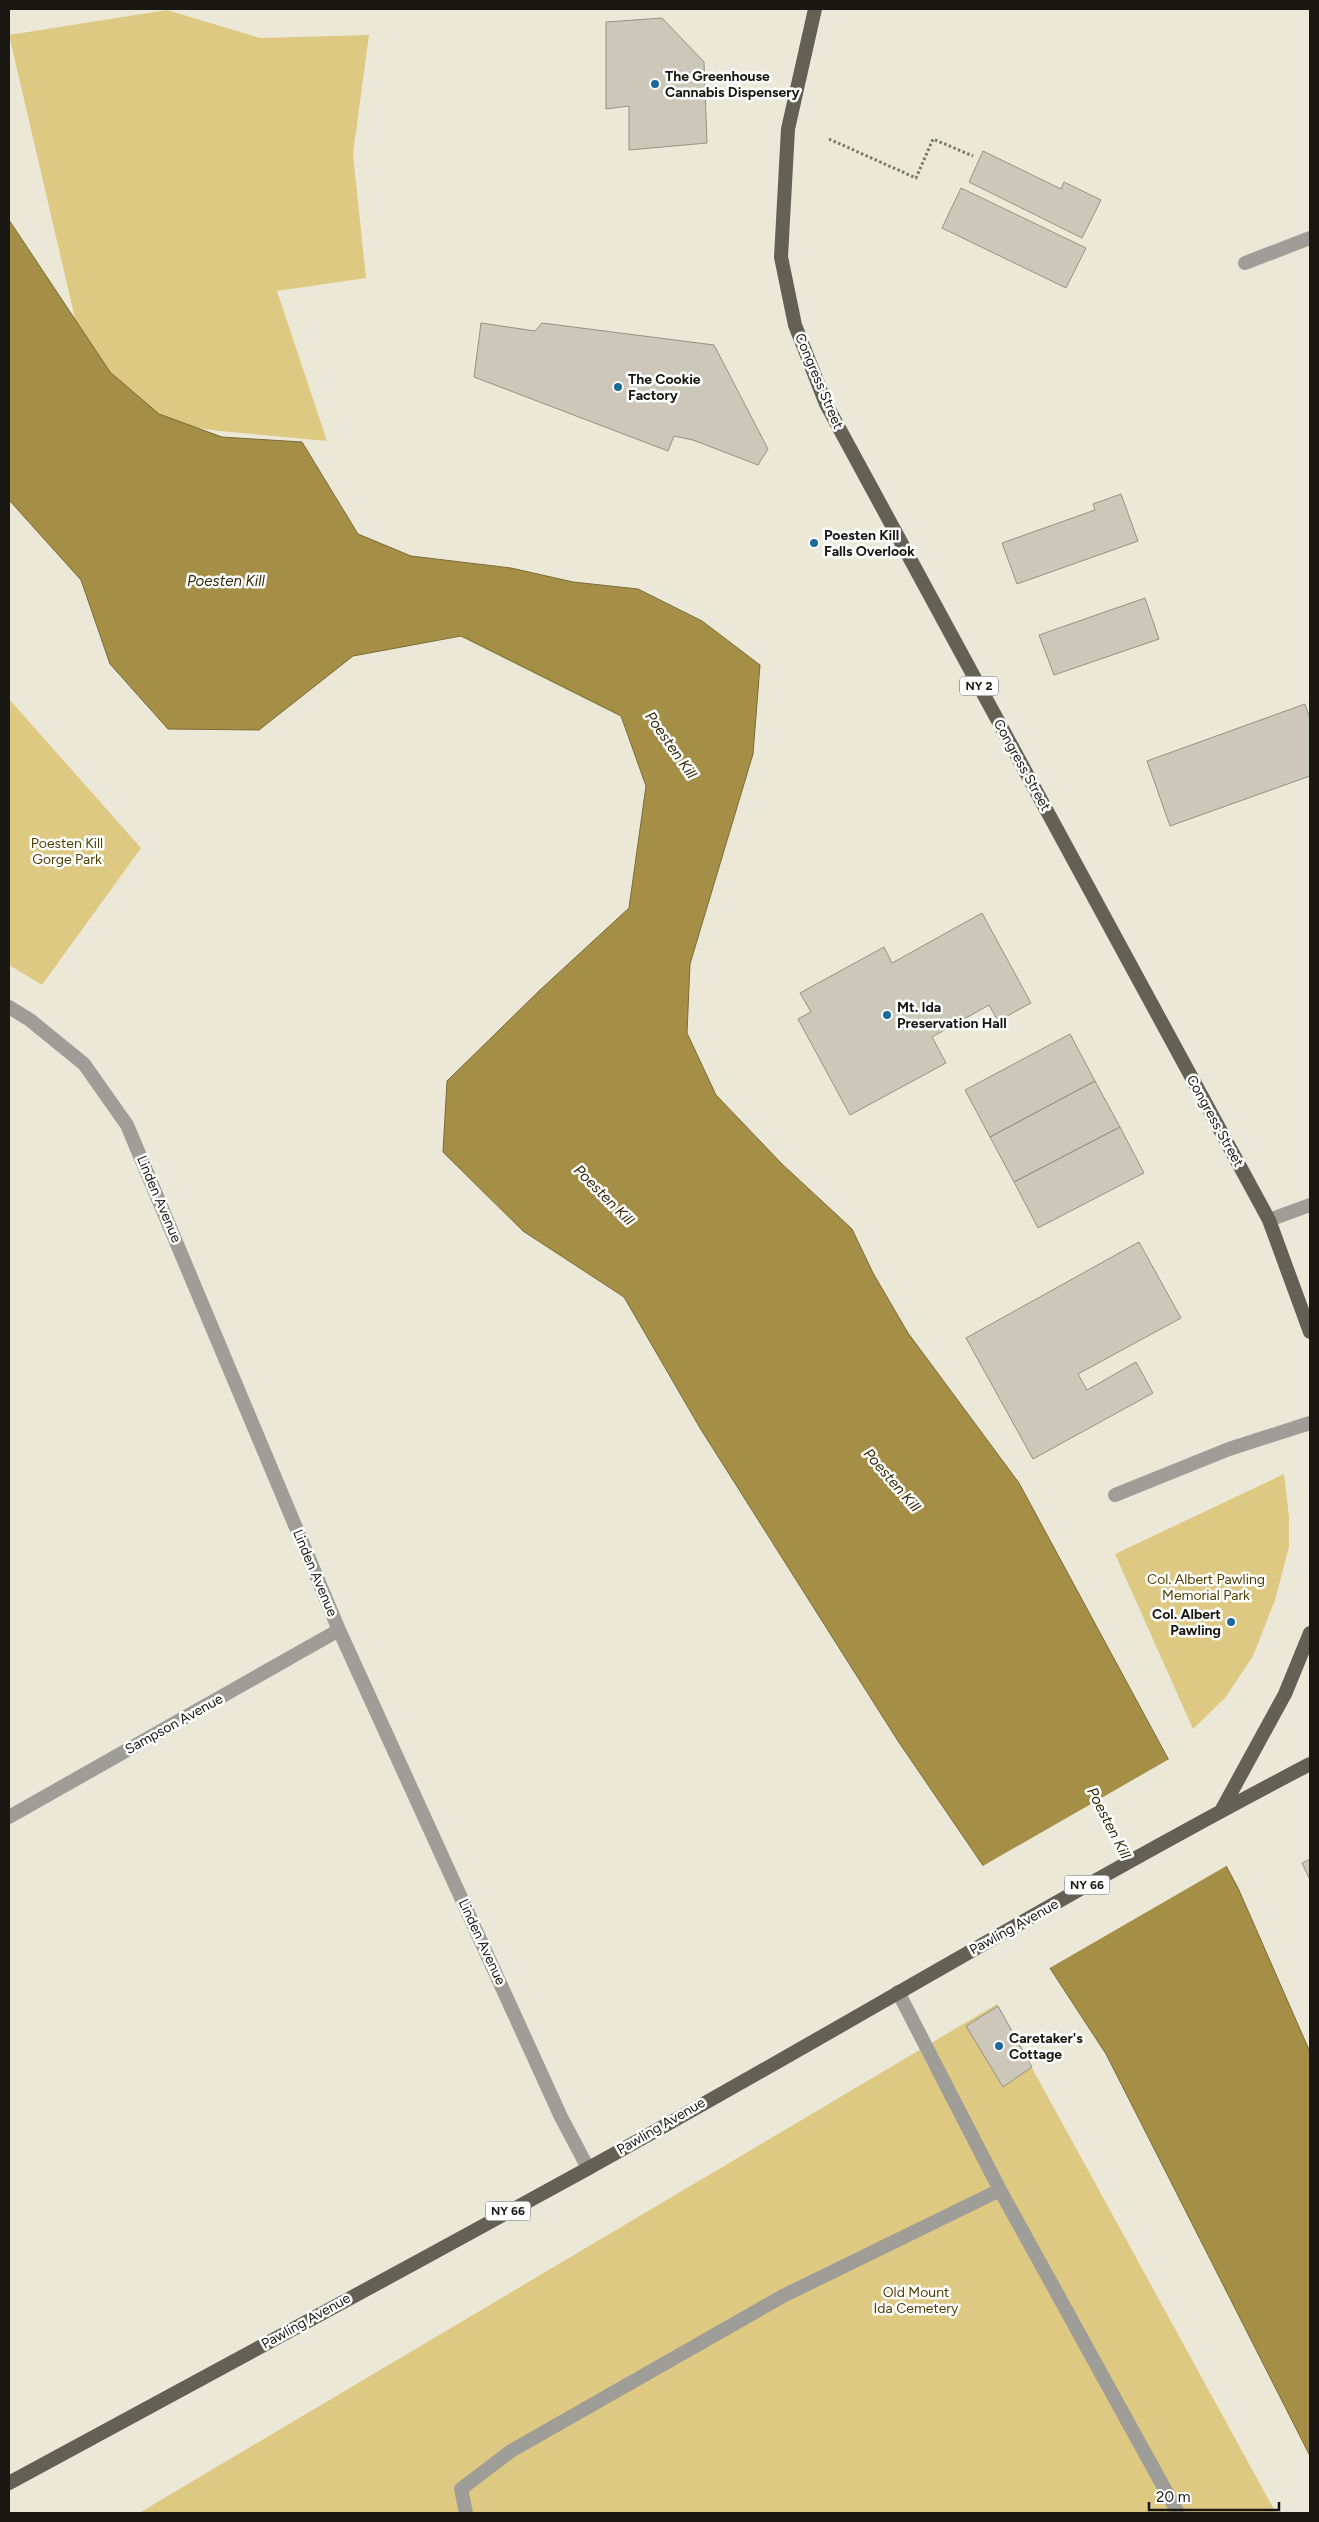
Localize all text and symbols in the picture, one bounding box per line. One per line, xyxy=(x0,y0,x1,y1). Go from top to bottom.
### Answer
place label: The Greenhouse Cannabis Dispensery xyxy=(665,68,801,101)
marker: The Greenhouse Cannabis Dispensery xyxy=(649,78,661,90)
street label: Congress Street xyxy=(791,331,847,431)
place label: The Cookie Factory xyxy=(628,371,701,404)
marker: The Cookie Factory xyxy=(612,381,624,393)
place label: Poesten Kill Falls Overlook xyxy=(824,527,915,560)
marker: Poesten Kill Falls Overlook xyxy=(808,537,820,549)
water label: Poesten Kill xyxy=(187,572,266,590)
road number: NY 2 xyxy=(960,676,998,696)
water label: Poesten Kill xyxy=(641,708,701,783)
street label: Congress Street xyxy=(990,716,1054,814)
park label: Poesten Kill Gorge Park xyxy=(31,835,103,868)
place label: Mt. Ida Preservation Hall xyxy=(897,999,1007,1032)
marker: Mt. Ida Preservation Hall xyxy=(881,1009,893,1021)
street label: Congress Street xyxy=(1183,1072,1247,1170)
street label: Linden Avenue xyxy=(133,1153,185,1245)
water label: Poesten Kill xyxy=(570,1161,638,1229)
water label: Poesten Kill xyxy=(860,1445,925,1516)
street label: Linden Avenue xyxy=(289,1527,341,1619)
park label: Col. Albert Pawling Memorial Park xyxy=(1147,1571,1265,1604)
place label: Col. Albert Pawling xyxy=(1152,1606,1221,1639)
marker: Col. Albert Pawling xyxy=(1225,1616,1237,1628)
street label: Sampson Avenue xyxy=(122,1690,226,1758)
water label: Poesten Kill xyxy=(1083,1784,1135,1862)
road number: NY 66 xyxy=(1064,1876,1110,1894)
street label: Pawling Avenue xyxy=(967,1895,1062,1958)
street label: Linden Avenue xyxy=(455,1896,509,1988)
place label: Caretaker's Cottage xyxy=(1009,2030,1083,2063)
marker: Caretaker's Cottage xyxy=(993,2040,1005,2052)
street label: Pawling Avenue xyxy=(614,2094,708,2158)
road number: NY 66 xyxy=(486,2202,530,2220)
park label: Old Mount Ida Cemetery xyxy=(874,2284,959,2317)
street label: Pawling Avenue xyxy=(259,2289,354,2352)
scale bar xyxy=(1149,2480,1279,2512)
text: 20 m xyxy=(1156,2488,1190,2506)

